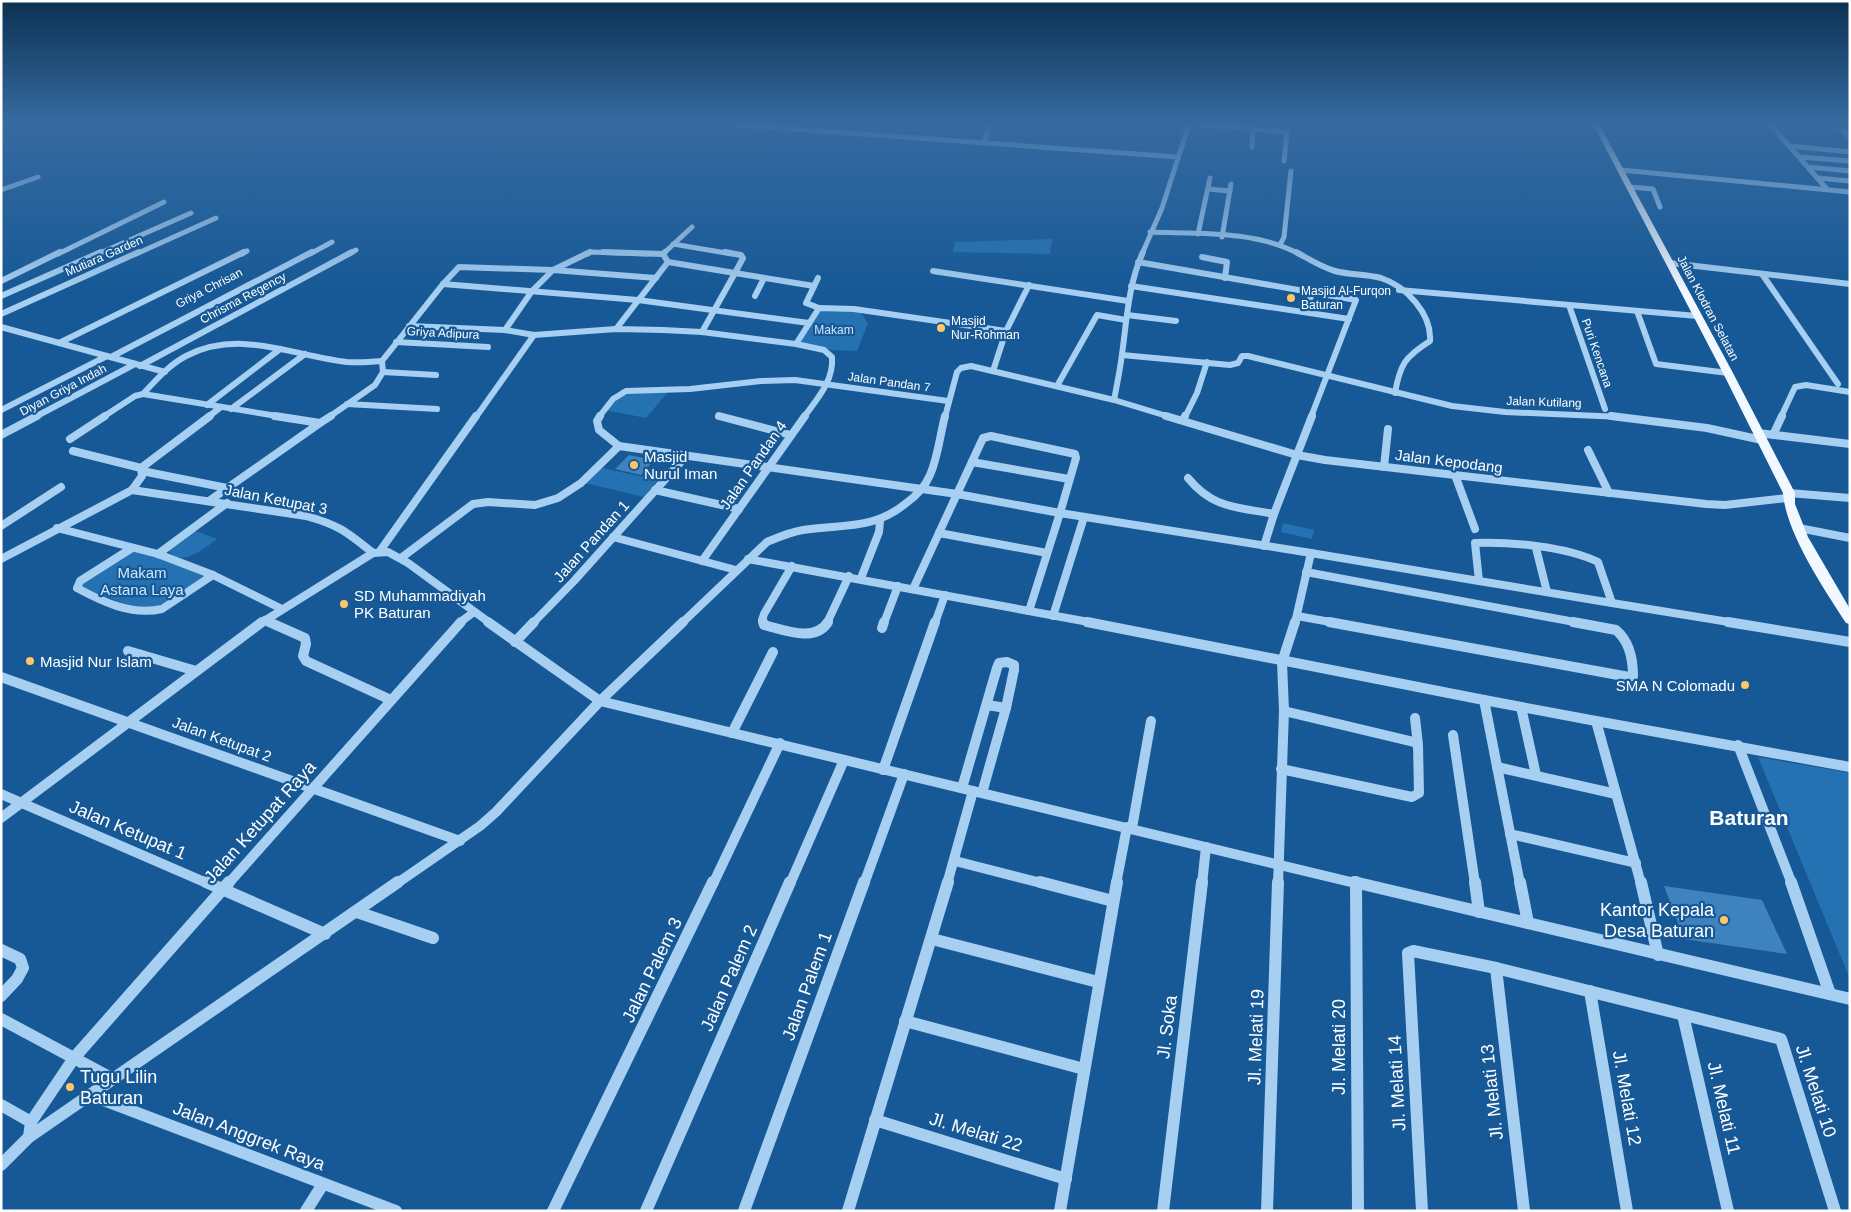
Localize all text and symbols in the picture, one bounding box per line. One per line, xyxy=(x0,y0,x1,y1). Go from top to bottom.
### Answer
street label: Mutiara Garden xyxy=(63,233,145,279)
street label: Jalan Klodran Selatan xyxy=(1674,253,1742,363)
street label: Griya Chrisan xyxy=(173,265,245,311)
street label: Chrisma Regency xyxy=(198,269,288,327)
place label: Masjid Al-Furqon Baturan xyxy=(1301,284,1391,312)
marker: Masjid Al-Furqon Baturan xyxy=(1285,292,1297,304)
place label: Masjid Nur-Rohman xyxy=(951,314,1020,342)
street label: Puri Kencana xyxy=(1579,317,1615,390)
marker: Masjid Nur-Rohman xyxy=(935,322,947,334)
park label: Makam xyxy=(814,323,854,337)
street label: Griya Adipura xyxy=(406,324,480,342)
street label: Diyan Griya Indah xyxy=(17,361,109,419)
street label: Jalan Pandan 7 xyxy=(847,369,932,395)
street label: Jalan Kutilang xyxy=(1506,394,1582,410)
street label: Jalan Pandan 4 xyxy=(716,417,790,513)
street label: Jalan Kepodang xyxy=(1394,446,1504,476)
place label: Masjid Nurul Iman xyxy=(644,448,717,482)
marker: Masjid Nurul Iman xyxy=(628,459,640,471)
street label: Jalan Ketupat 3 xyxy=(223,481,329,517)
street label: Jalan Pandan 1 xyxy=(550,497,632,585)
park label: Makam Astana Laya xyxy=(100,564,184,598)
place label: SD Muhammadiyah PK Baturan xyxy=(354,587,486,621)
marker: SD Muhammadiyah PK Baturan xyxy=(338,598,350,610)
place label: Masjid Nur Islam xyxy=(40,653,152,670)
marker: Masjid Nur Islam xyxy=(24,655,36,667)
place label: SMA N Colomadu xyxy=(1616,677,1735,694)
marker: SMA N Colomadu xyxy=(1739,679,1751,691)
street label: Jalan Ketupat 2 xyxy=(170,713,274,765)
street label: Jalan Ketupat Raya xyxy=(200,756,321,887)
street label: Jalan Ketupat 1 xyxy=(67,796,189,864)
district label: Baturan xyxy=(1709,806,1789,829)
place label: Kantor Kepala Desa Baturan xyxy=(1600,900,1715,941)
street label: Jalan Palem 3 xyxy=(618,914,686,1026)
marker: Kantor Kepala Desa Baturan xyxy=(1718,914,1730,926)
street label: Jalan Palem 2 xyxy=(697,922,761,1034)
street label: Jalan Palem 1 xyxy=(778,929,836,1043)
street label: Jl. Melati 19 xyxy=(1244,989,1268,1085)
street label: Jl. Soka xyxy=(1153,993,1181,1060)
street label: Jl. Melati 20 xyxy=(1329,999,1349,1095)
street label: Jl. Melati 14 xyxy=(1385,1035,1409,1131)
street label: Jl. Melati 10 xyxy=(1792,1042,1840,1140)
street label: Jl. Melati 13 xyxy=(1477,1043,1507,1141)
street label: Jl. Melati 12 xyxy=(1609,1049,1645,1147)
street label: Jl. Melati 11 xyxy=(1704,1060,1744,1156)
place label: Tugu Lilin Baturan xyxy=(80,1067,157,1108)
marker: Tugu Lilin Baturan xyxy=(64,1081,76,1093)
street label: Jalan Anggrek Raya xyxy=(170,1098,329,1175)
street label: Jl. Melati 22 xyxy=(927,1108,1025,1156)

